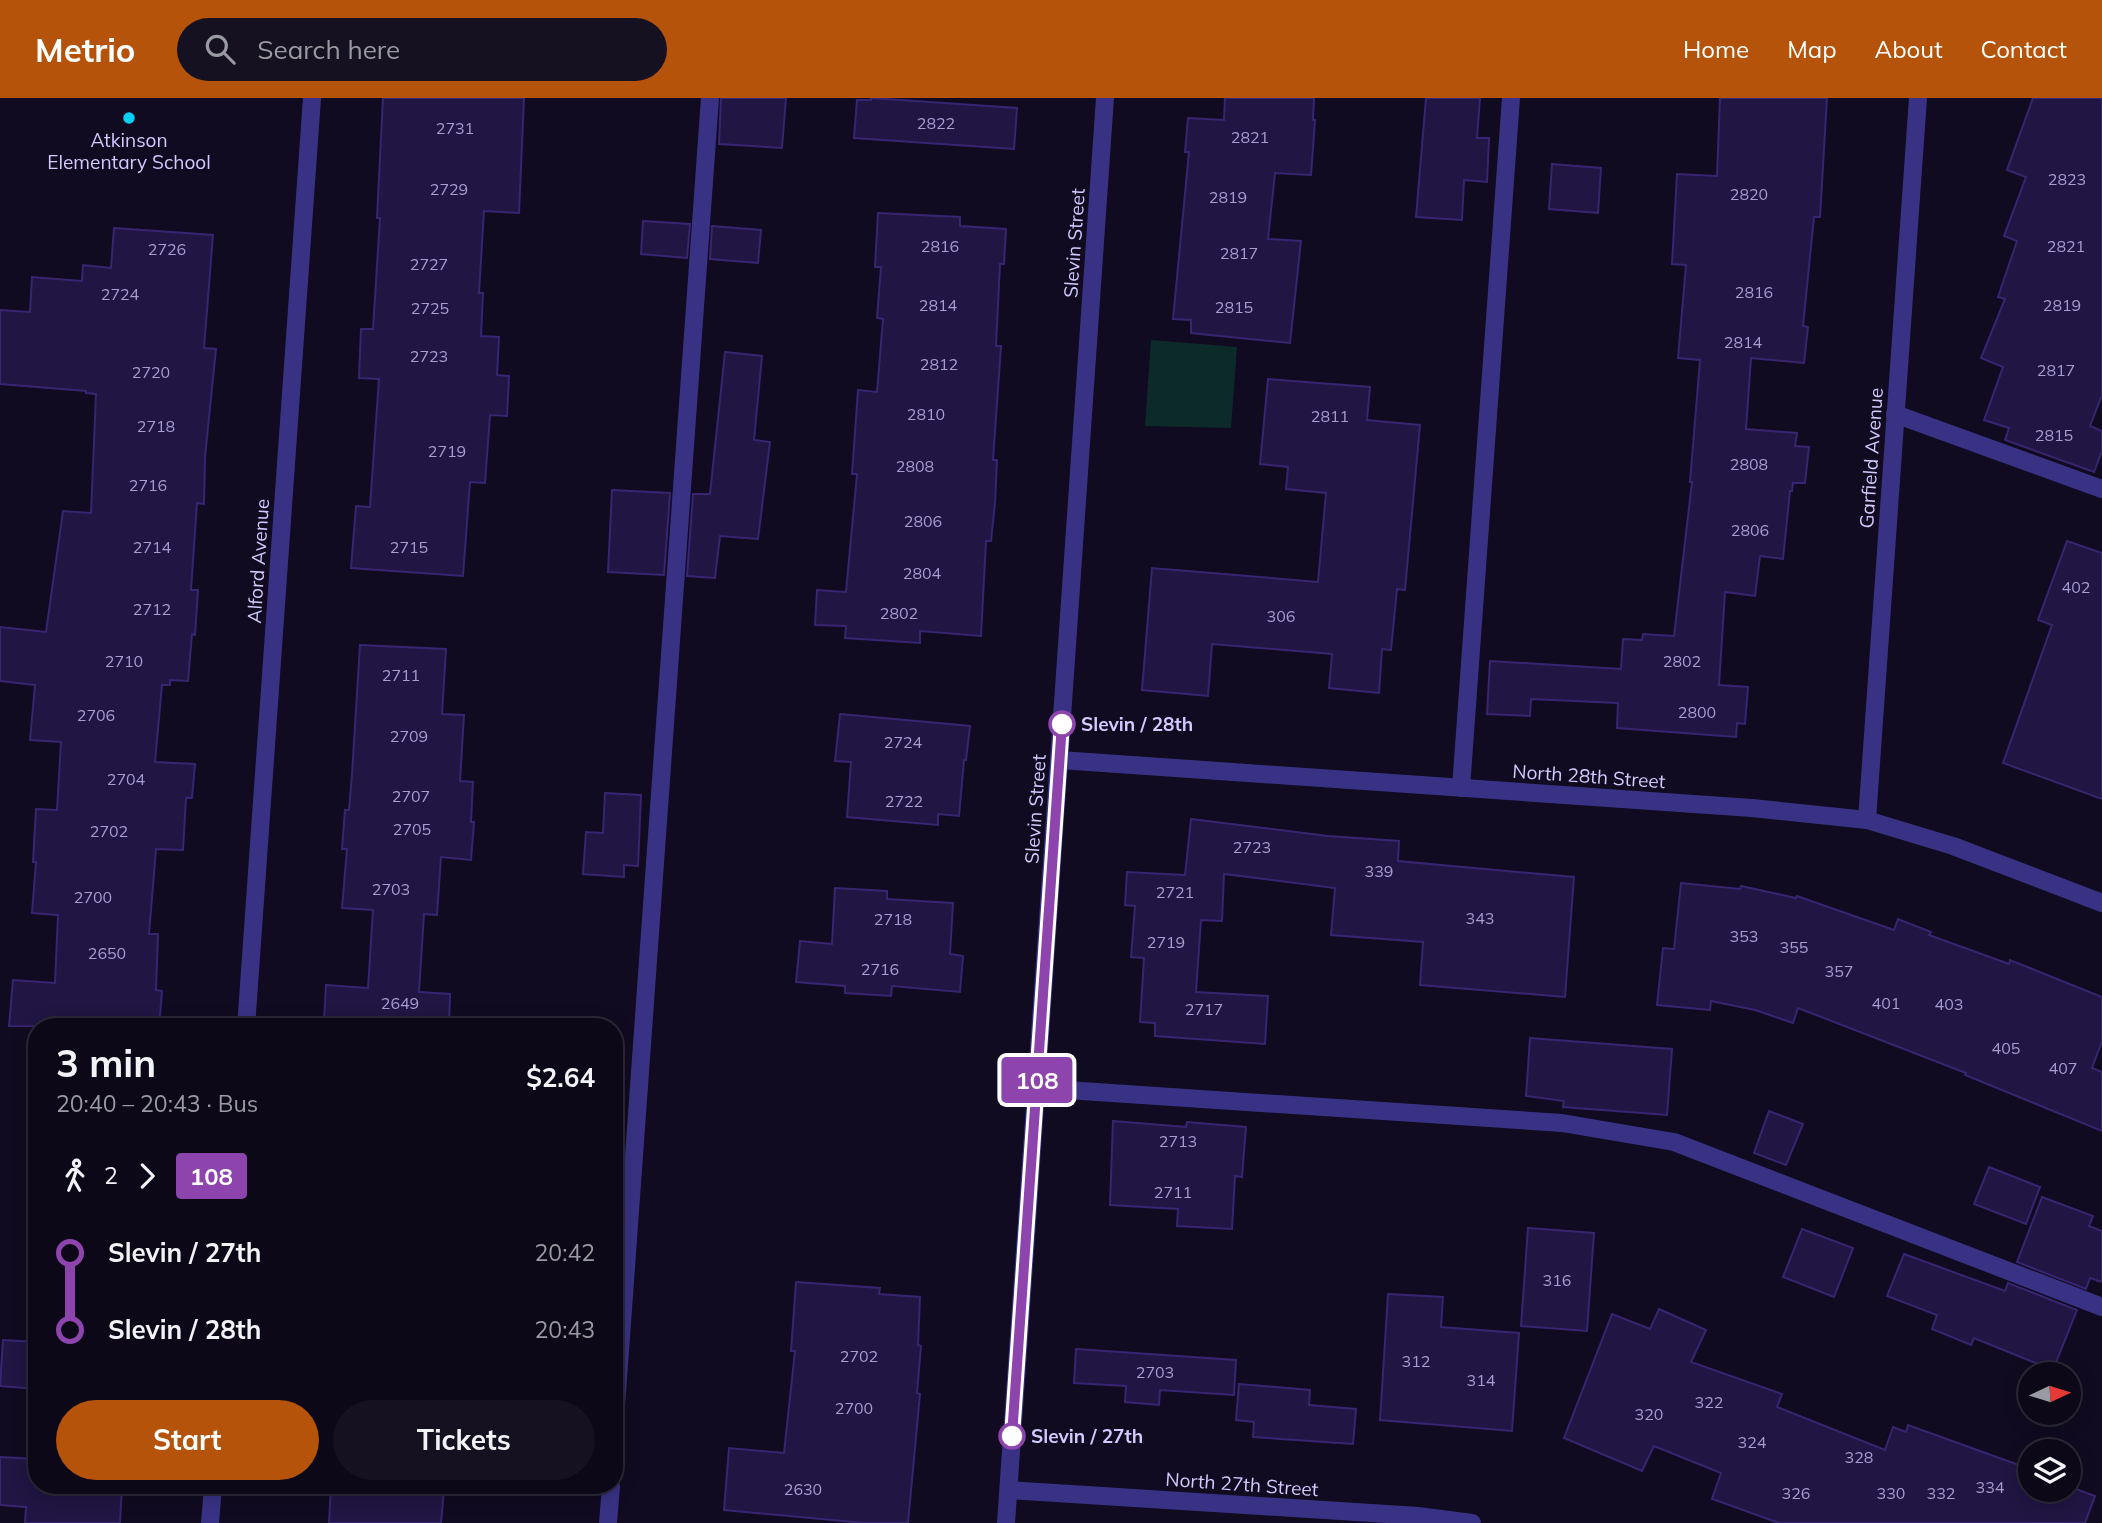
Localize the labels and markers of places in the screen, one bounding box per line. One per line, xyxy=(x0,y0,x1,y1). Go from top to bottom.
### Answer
marker: Atkinson Elementary School xyxy=(121,110,137,126)
place label: Atkinson Elementary School xyxy=(47,128,211,174)
marker: Slevin / 28th xyxy=(1049,711,1075,737)
place label: Slevin / 28th xyxy=(1081,712,1193,736)
marker: Slevin / 27th xyxy=(999,1423,1025,1449)
place label: Slevin / 27th xyxy=(1031,1424,1143,1448)

